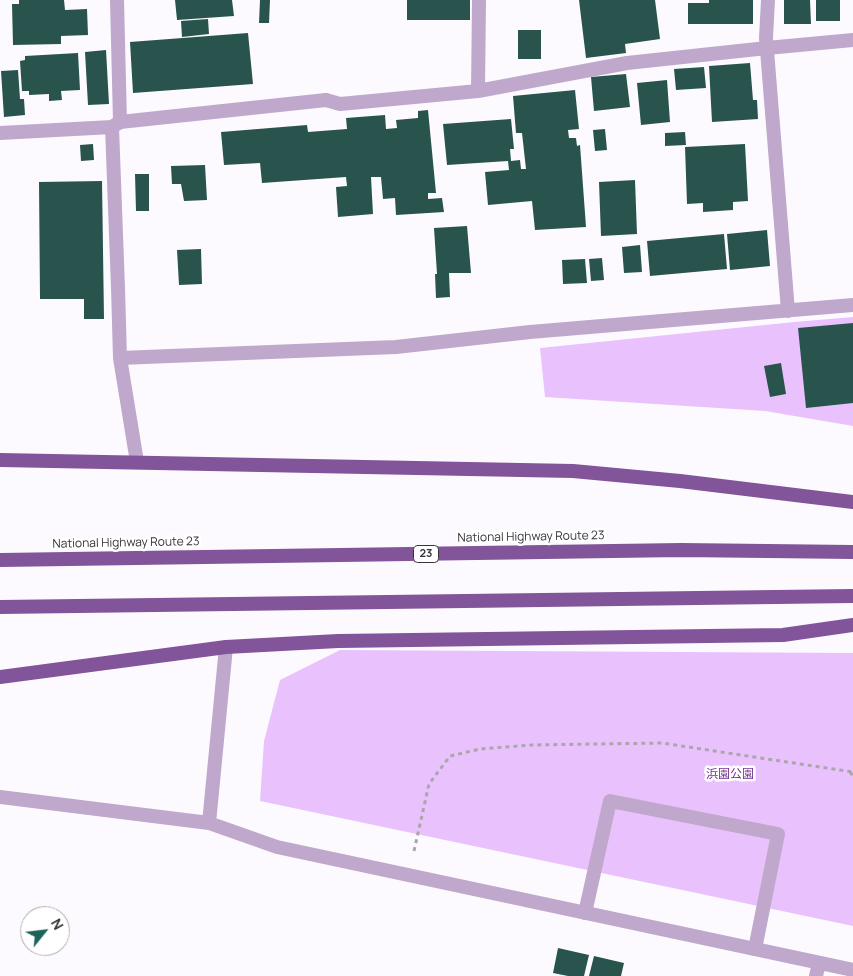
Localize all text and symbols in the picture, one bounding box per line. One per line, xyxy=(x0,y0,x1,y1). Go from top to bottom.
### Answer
street label: National Highway Route 23 xyxy=(457,529,605,545)
street label: National Highway Route 23 xyxy=(52,535,200,551)
road number: 23 xyxy=(414,546,438,562)
park label: 浜園公園 xyxy=(706,768,754,782)
north arrow xyxy=(20,906,70,956)
text: N xyxy=(47,915,68,933)

